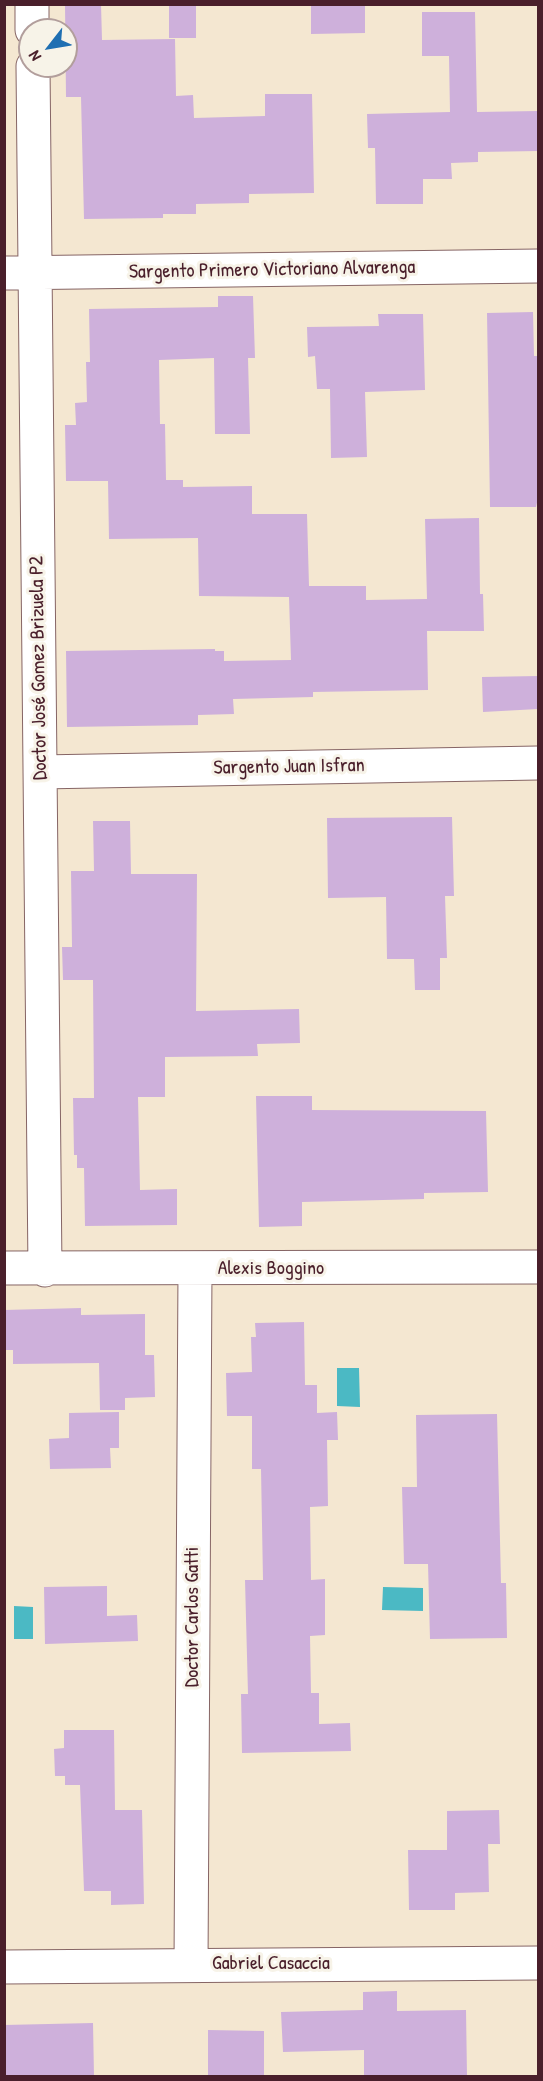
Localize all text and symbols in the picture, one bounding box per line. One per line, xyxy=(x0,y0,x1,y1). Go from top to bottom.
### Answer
north arrow xyxy=(18,18,78,78)
text: N xyxy=(23,47,46,66)
street label: Sargento Primero Victoriano Alvarenga xyxy=(129,256,415,284)
street label: Doctor José Gomez Brizuela P2 xyxy=(25,556,53,780)
street label: Sargento Juan Isfran xyxy=(213,754,365,780)
street label: Alexis Boggino xyxy=(218,1257,324,1281)
street label: Doctor Carlos Gatti xyxy=(181,1547,205,1687)
street label: Gabriel Casaccia xyxy=(212,1952,330,1976)

